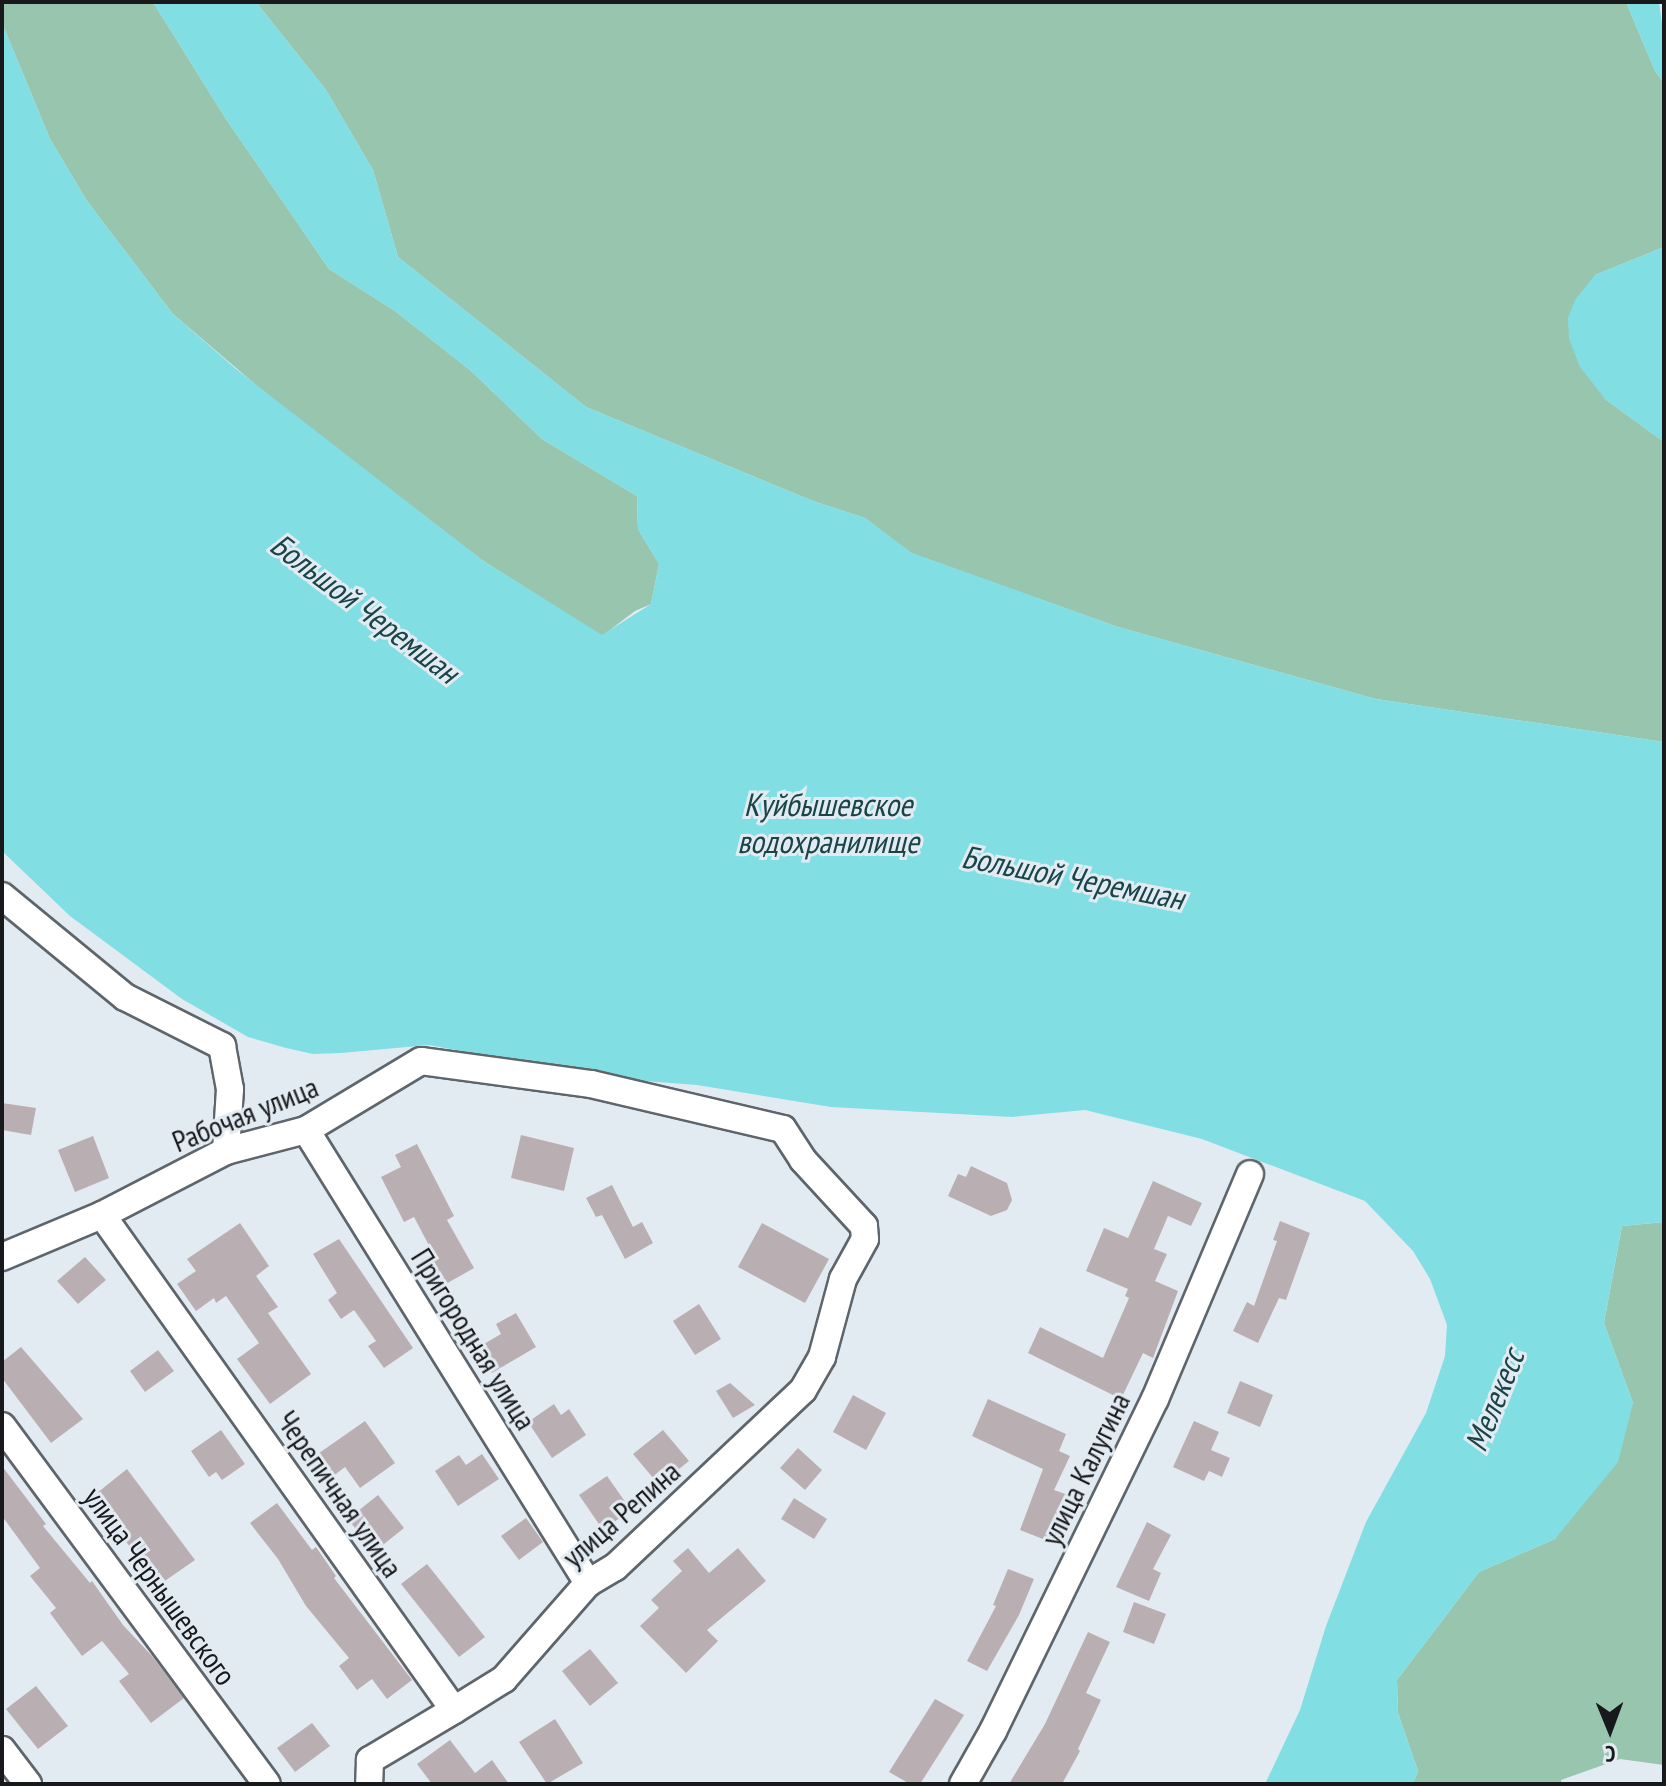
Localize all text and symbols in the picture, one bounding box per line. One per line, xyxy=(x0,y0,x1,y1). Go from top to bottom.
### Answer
water label: Большой Черемшан xyxy=(264,525,466,691)
water label: Куйбышевское водохранилище xyxy=(737,786,919,861)
water label: Большой Черемшан xyxy=(959,837,1187,917)
street label: Рабочая улица xyxy=(167,1068,323,1160)
street label: Пригородная улица xyxy=(404,1242,544,1436)
water label: Мелекесс xyxy=(1456,1343,1532,1457)
street label: улица Калугина xyxy=(1033,1387,1137,1551)
street label: Черепичная улица xyxy=(269,1404,411,1584)
street label: улица Репина xyxy=(555,1453,687,1575)
street label: улица Чернышевского xyxy=(76,1480,244,1692)
north arrow xyxy=(1570,1690,1650,1770)
text: С xyxy=(1605,1740,1616,1768)

